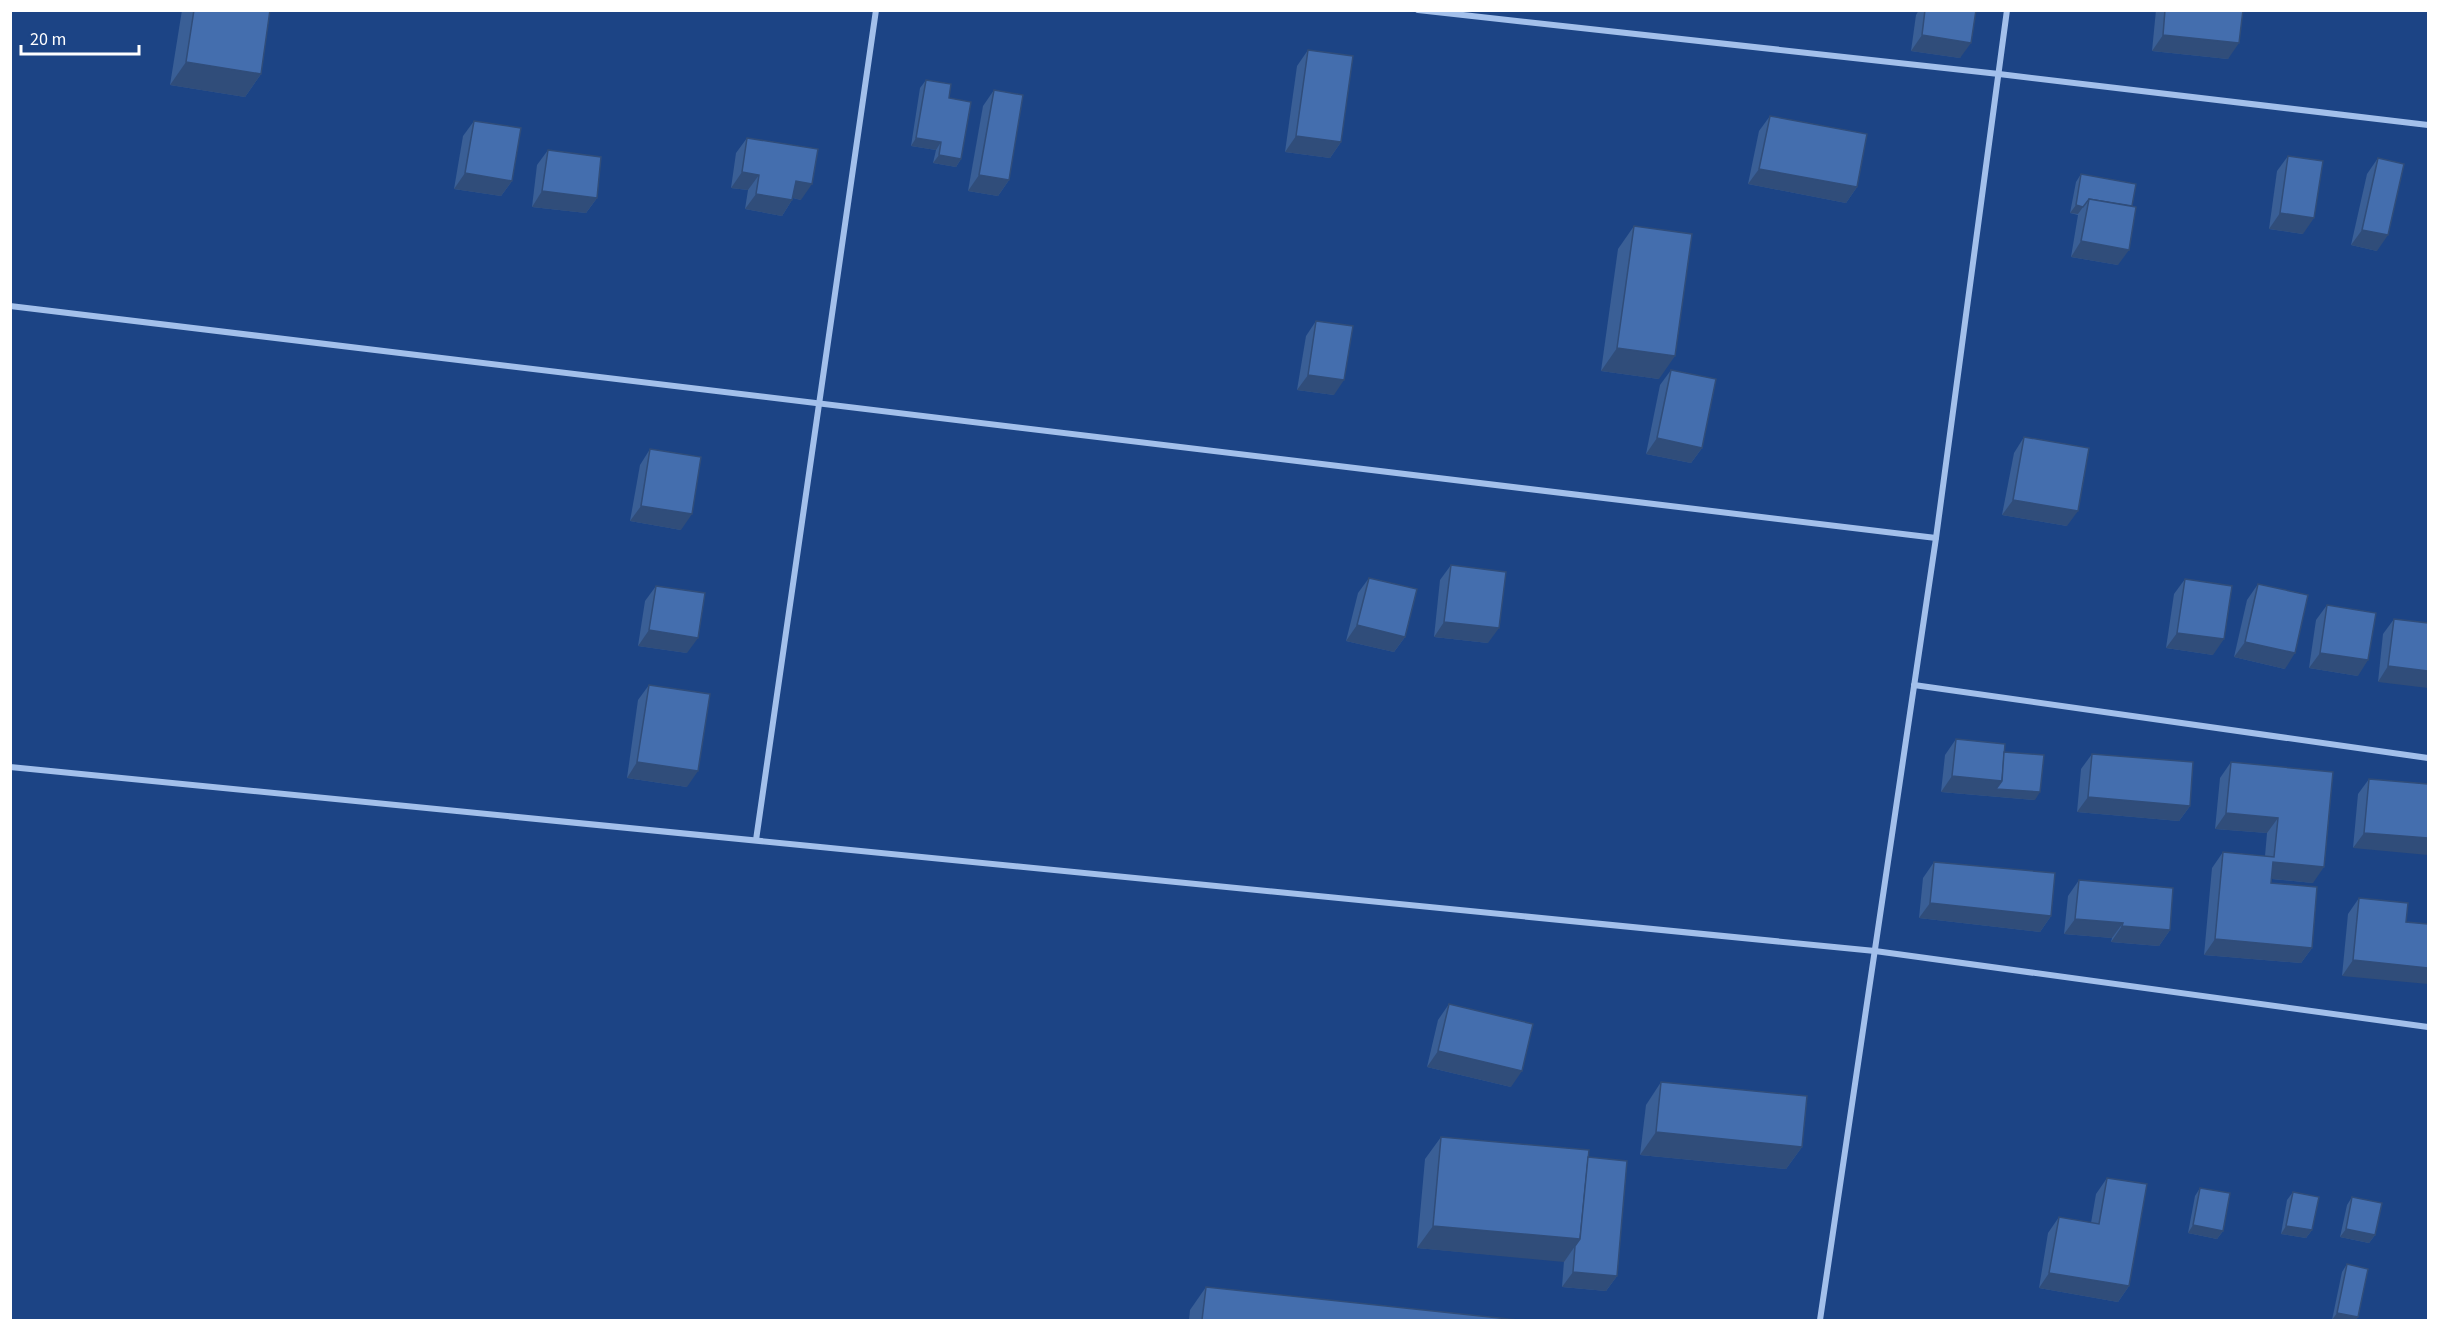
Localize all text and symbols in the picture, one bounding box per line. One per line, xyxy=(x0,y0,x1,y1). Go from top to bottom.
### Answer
scale bar xyxy=(21,18,140,56)
text: 20 m xyxy=(30,27,66,52)

